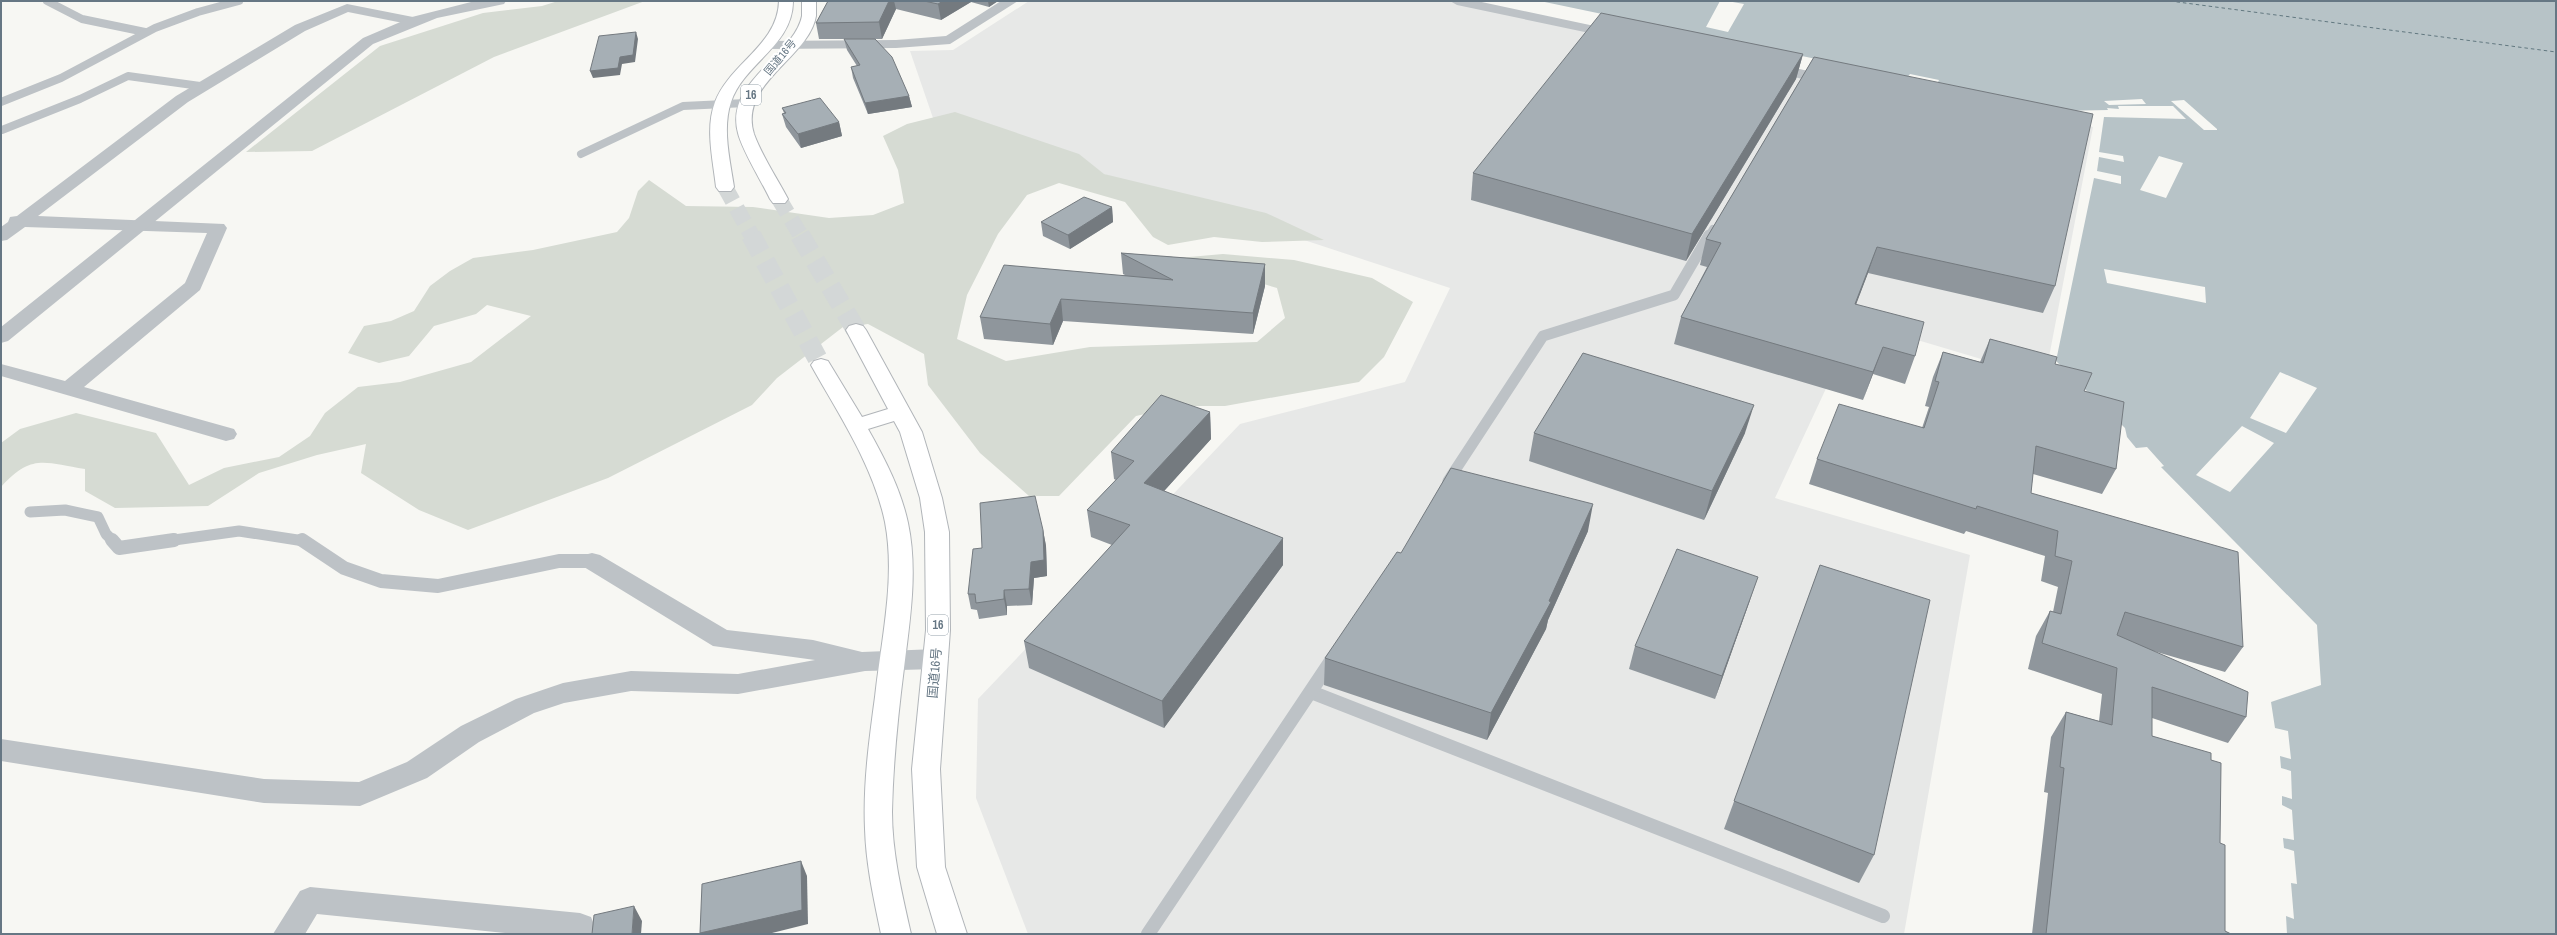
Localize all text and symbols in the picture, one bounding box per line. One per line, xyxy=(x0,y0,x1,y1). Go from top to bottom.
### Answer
street label: 国道16号 xyxy=(761,36,799,78)
road number: 16 xyxy=(741,85,761,105)
road number: 16 xyxy=(928,615,948,635)
street label: 国道16号 xyxy=(924,647,945,699)

